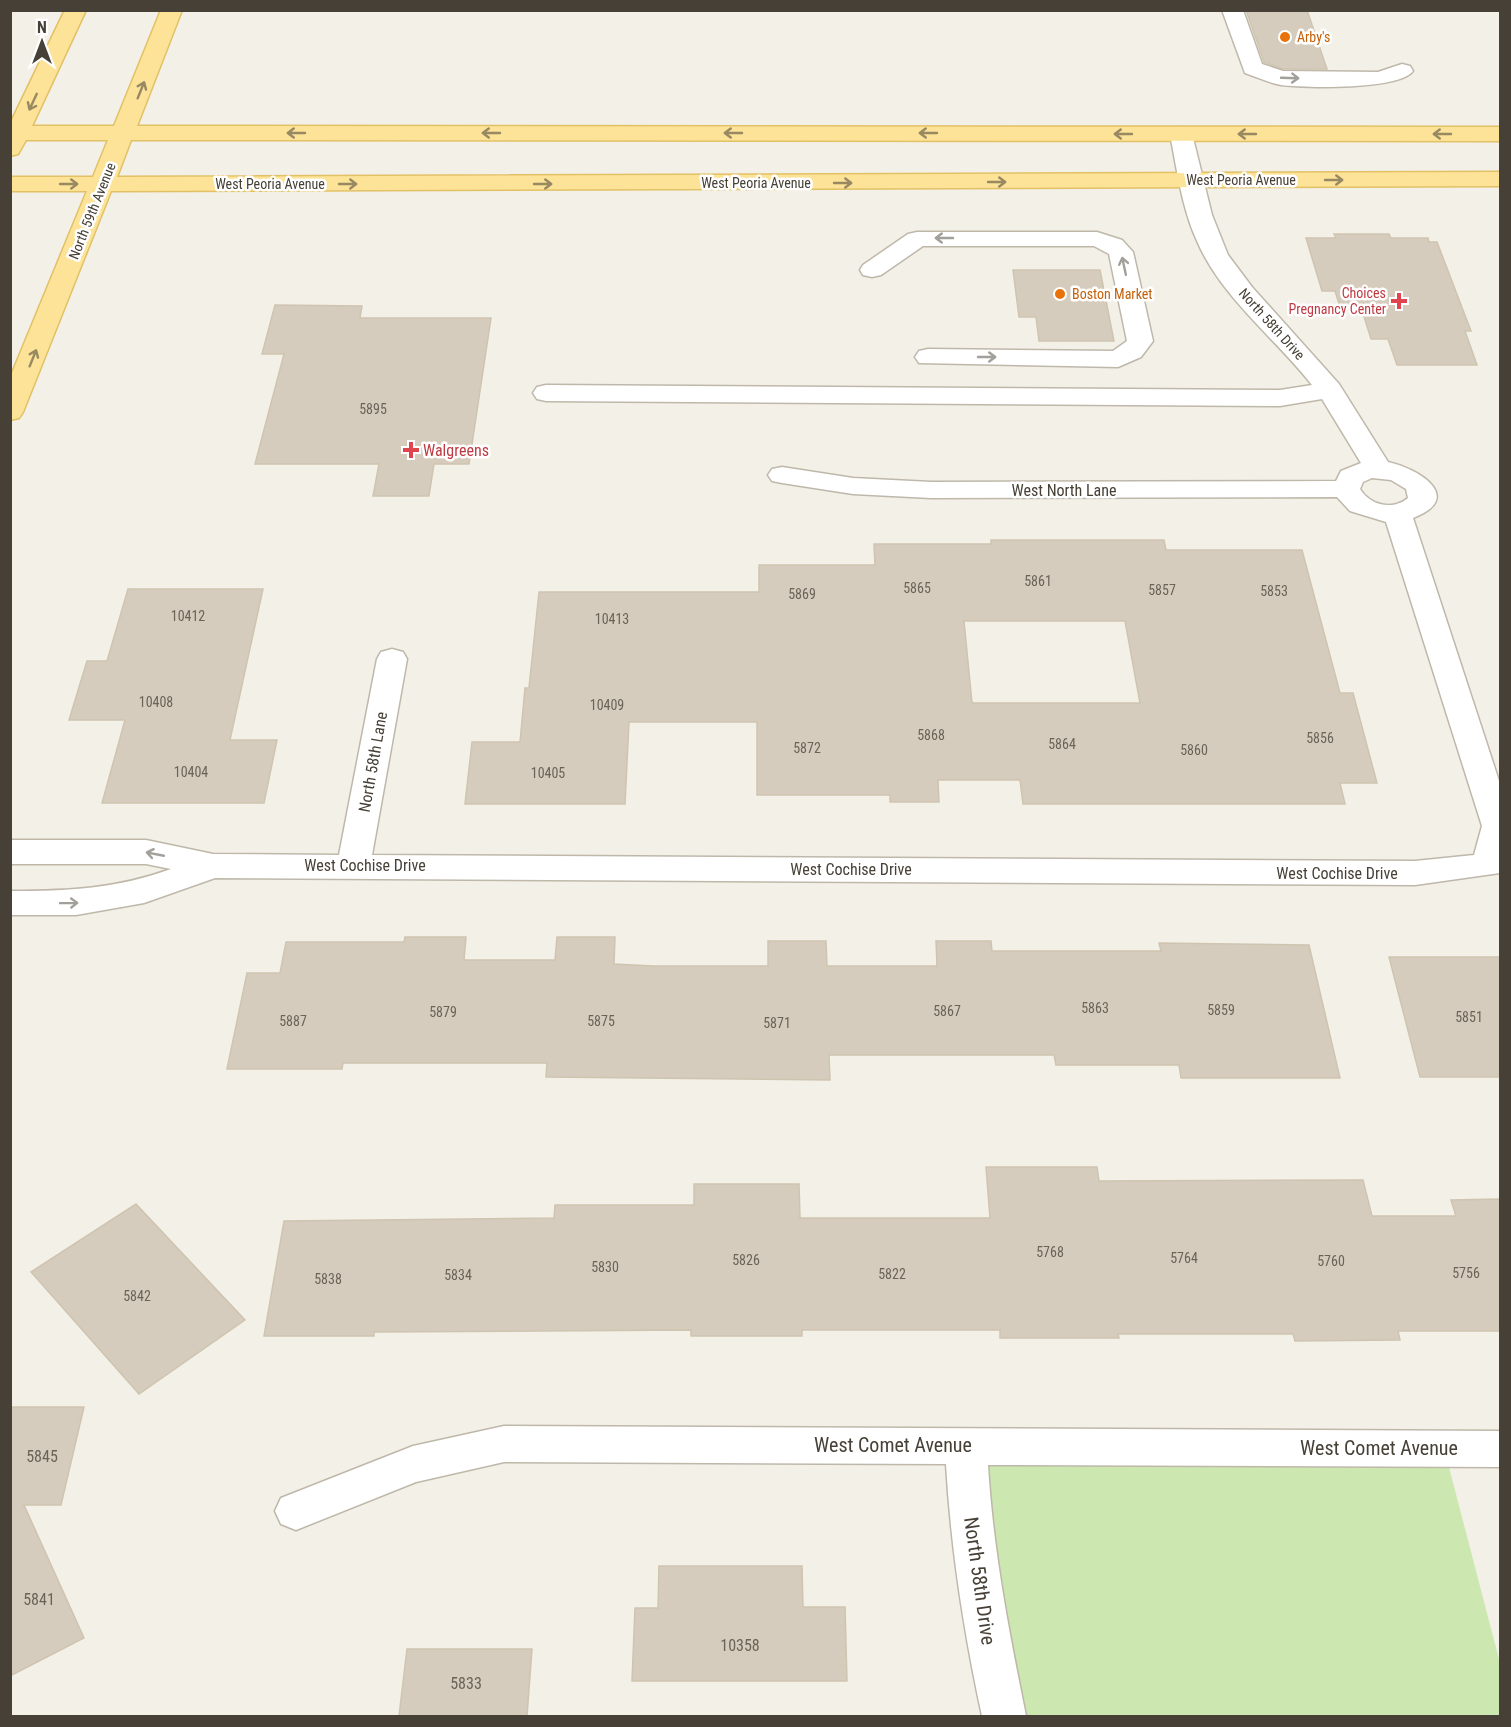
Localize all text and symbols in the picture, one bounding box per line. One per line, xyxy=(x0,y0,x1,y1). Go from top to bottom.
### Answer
north arrow xyxy=(12,12,72,72)
text: N xyxy=(37,18,47,37)
place label: Arby's xyxy=(1297,29,1330,45)
marker: Arby's xyxy=(1278,30,1292,44)
one-way arrow xyxy=(1280,72,1300,84)
one-way arrow xyxy=(136,82,147,100)
one-way arrow xyxy=(27,92,38,110)
one-way arrow xyxy=(286,127,306,139)
one-way arrow xyxy=(481,127,501,139)
one-way arrow xyxy=(723,127,743,139)
one-way arrow xyxy=(918,128,938,139)
one-way arrow xyxy=(1113,128,1133,140)
one-way arrow xyxy=(1238,128,1258,140)
one-way arrow xyxy=(1433,128,1453,140)
street label: North 59th Avenue xyxy=(65,160,119,262)
street label: West Peoria Avenue xyxy=(1186,172,1296,188)
one-way arrow xyxy=(1323,174,1343,186)
street label: West Peoria Avenue xyxy=(701,175,811,191)
street label: West Peoria Avenue xyxy=(215,176,325,192)
one-way arrow xyxy=(987,176,1007,188)
one-way arrow xyxy=(832,177,852,189)
one-way arrow xyxy=(58,178,78,190)
one-way arrow xyxy=(337,178,357,190)
one-way arrow xyxy=(532,178,552,190)
one-way arrow xyxy=(935,232,955,244)
one-way arrow xyxy=(1118,257,1129,276)
street label: North 58th Drive xyxy=(1236,285,1308,363)
place label: Choices Pregnancy Center xyxy=(1289,285,1386,317)
place label: Boston Market xyxy=(1072,286,1153,302)
marker: Boston Market xyxy=(1053,287,1067,301)
marker: Choices Pregnancy Center xyxy=(1390,292,1408,310)
one-way arrow xyxy=(28,349,39,367)
one-way arrow xyxy=(976,352,996,363)
house number: 5895 xyxy=(359,401,387,417)
place label: Walgreens xyxy=(423,441,489,460)
marker: Walgreens xyxy=(404,443,418,457)
street label: West North Lane xyxy=(1011,481,1117,500)
house number: 5861 xyxy=(1024,573,1052,589)
house number: 5865 xyxy=(903,580,931,596)
house number: 5857 xyxy=(1148,582,1176,598)
house number: 5853 xyxy=(1260,583,1288,599)
house number: 5869 xyxy=(788,586,816,602)
house number: 10412 xyxy=(171,608,205,624)
house number: 10413 xyxy=(595,611,629,627)
house number: 10408 xyxy=(139,694,173,710)
house number: 10409 xyxy=(590,697,624,713)
street label: North 58th Lane xyxy=(355,710,391,814)
house number: 5868 xyxy=(917,727,945,743)
house number: 5856 xyxy=(1306,730,1334,746)
house number: 5864 xyxy=(1048,736,1076,752)
house number: 5872 xyxy=(793,740,821,756)
house number: 5860 xyxy=(1180,742,1208,758)
house number: 10404 xyxy=(174,764,208,780)
house number: 10405 xyxy=(531,765,565,781)
one-way arrow xyxy=(146,848,165,859)
street label: West Cochise Drive xyxy=(304,856,426,875)
street label: West Cochise Drive xyxy=(790,860,912,879)
street label: West Cochise Drive xyxy=(1276,864,1398,883)
one-way arrow xyxy=(58,897,78,909)
house number: 5863 xyxy=(1081,1000,1109,1016)
house number: 5859 xyxy=(1207,1002,1235,1018)
house number: 5867 xyxy=(933,1003,961,1019)
house number: 5879 xyxy=(429,1004,457,1020)
house number: 5851 xyxy=(1455,1009,1483,1025)
house number: 5887 xyxy=(279,1013,307,1029)
house number: 5875 xyxy=(587,1013,615,1029)
house number: 5871 xyxy=(763,1015,791,1031)
house number: 5768 xyxy=(1036,1244,1064,1260)
house number: 5764 xyxy=(1170,1250,1198,1266)
house number: 5826 xyxy=(732,1252,760,1268)
house number: 5760 xyxy=(1317,1253,1345,1269)
house number: 5830 xyxy=(591,1259,619,1275)
house number: 5756 xyxy=(1452,1265,1480,1281)
house number: 5822 xyxy=(878,1266,906,1282)
house number: 5834 xyxy=(444,1267,472,1283)
house number: 5838 xyxy=(314,1271,342,1287)
house number: 5842 xyxy=(123,1288,151,1304)
street label: West Comet Avenue xyxy=(814,1433,972,1457)
street label: West Comet Avenue xyxy=(1300,1436,1458,1460)
house number: 5845 xyxy=(26,1447,58,1466)
street label: North 58th Drive xyxy=(959,1515,1001,1647)
house number: 5841 xyxy=(23,1590,55,1609)
house number: 10358 xyxy=(720,1636,760,1655)
house number: 5833 xyxy=(450,1674,482,1693)

